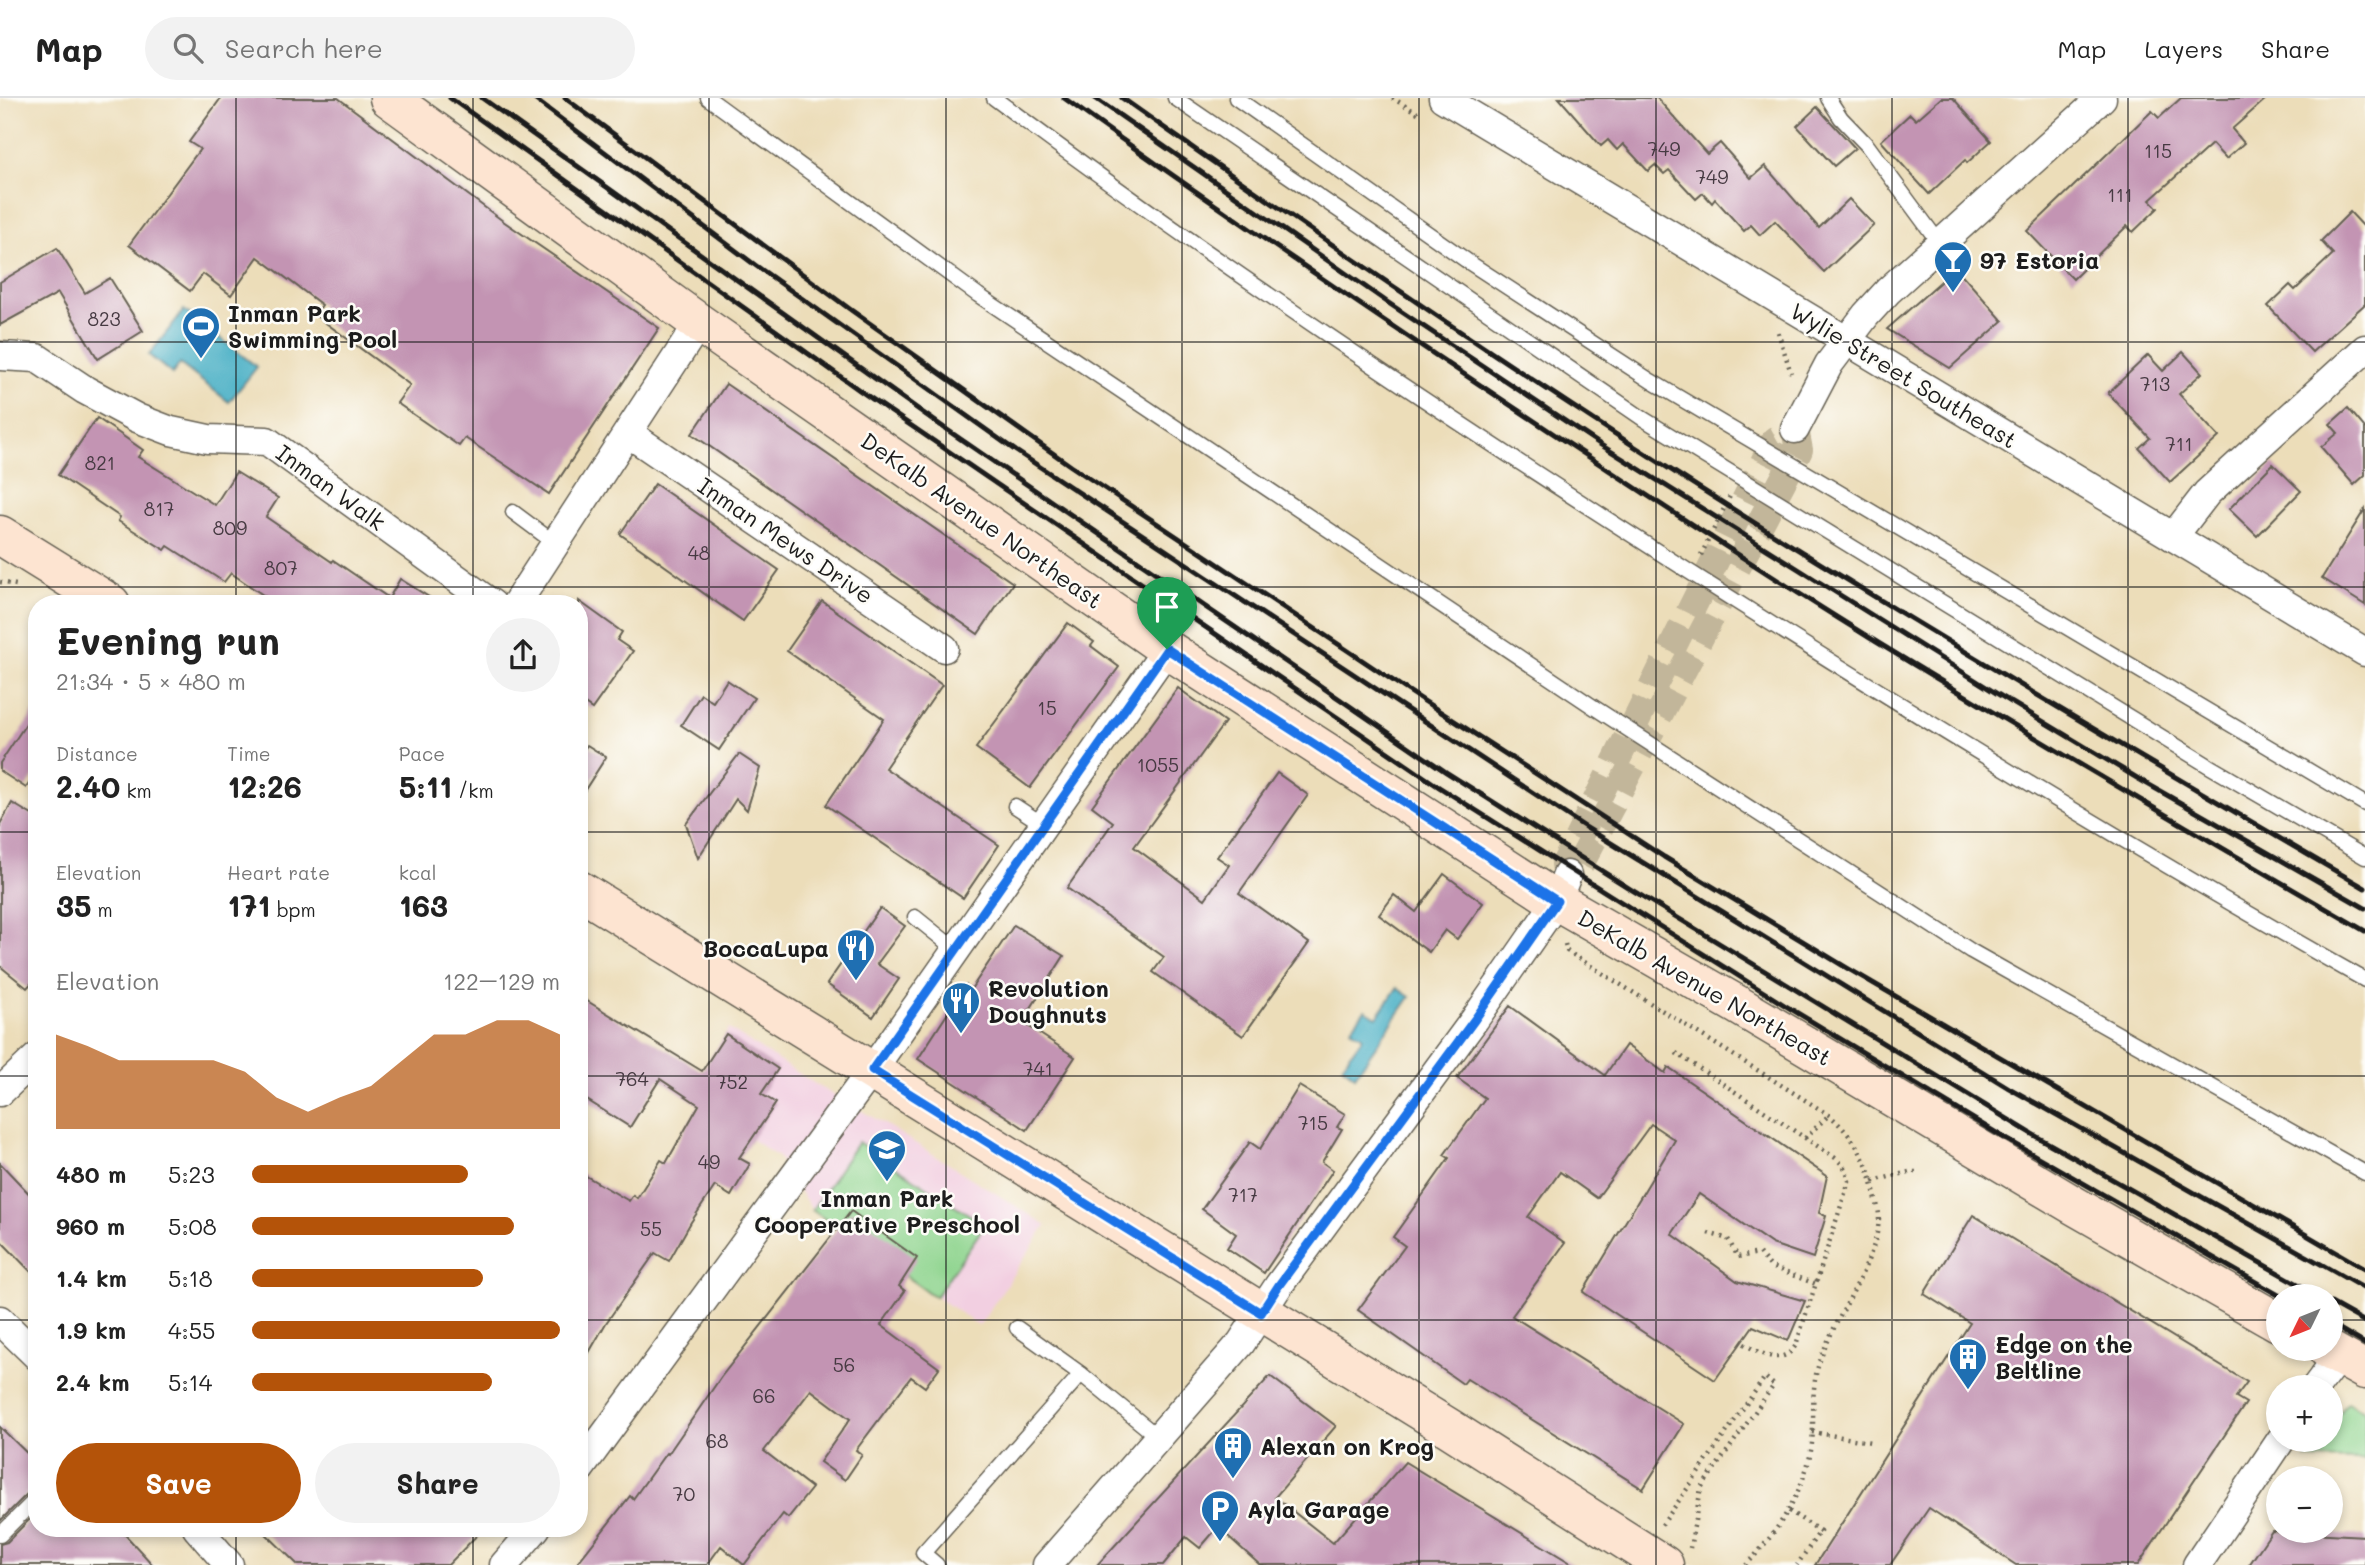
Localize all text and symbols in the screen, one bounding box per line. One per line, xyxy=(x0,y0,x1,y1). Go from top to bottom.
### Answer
search box xyxy=(145,17,635,80)
text: Map xyxy=(35,27,103,70)
icon: search xyxy=(169,29,207,67)
text: Search here xyxy=(225,31,383,65)
text: Map xyxy=(2058,33,2106,64)
text: Layers xyxy=(2144,33,2223,64)
text: Share xyxy=(2261,33,2330,64)
house number: 749 xyxy=(1648,136,1680,161)
house number: 115 xyxy=(2144,138,2172,163)
house number: 749 xyxy=(1696,164,1728,189)
house number: 111 xyxy=(2107,182,2133,207)
bar icon: 97 Estoria xyxy=(1932,239,1974,294)
place label: 97 Estoria xyxy=(1980,245,2099,275)
street label: Wylie Street Southeast xyxy=(1785,295,2023,455)
place label: Inman Park Swimming Pool xyxy=(228,298,397,354)
sports icon: Inman Park Swimming Pool xyxy=(180,305,222,360)
house number: 823 xyxy=(87,306,121,331)
house number: 713 xyxy=(2140,371,2170,396)
street label: DeKalb Avenue Northeast xyxy=(855,425,1109,615)
house number: 711 xyxy=(2165,431,2193,456)
street label: Inman Walk xyxy=(270,437,392,537)
house number: 821 xyxy=(85,450,115,475)
street label: Inman Mews Drive xyxy=(692,470,880,610)
house number: 817 xyxy=(144,496,174,521)
house number: 809 xyxy=(213,515,247,540)
house number: 48 xyxy=(688,540,710,565)
house number: 807 xyxy=(264,555,298,580)
pin xyxy=(1137,577,1197,649)
icon: arrive xyxy=(1148,588,1186,626)
text: Evening run xyxy=(56,615,280,665)
button: share xyxy=(486,618,560,692)
text: 21:34 · 5 × 480 m xyxy=(56,666,246,696)
house number: 15 xyxy=(1037,695,1057,720)
text: Distance xyxy=(56,741,138,766)
text: Time xyxy=(227,741,271,766)
text: Pace xyxy=(399,741,445,766)
house number: 1055 xyxy=(1137,752,1179,777)
text: 2.40 xyxy=(56,766,120,806)
text: 12:26 xyxy=(227,766,302,806)
text: 5:11 xyxy=(399,766,452,806)
text: km xyxy=(120,778,152,803)
text: /km xyxy=(452,778,494,803)
text: Elevation xyxy=(56,860,141,885)
text: Heart rate xyxy=(227,860,330,885)
text: kcal xyxy=(399,860,437,885)
text: 35 xyxy=(56,885,92,925)
text: 171 xyxy=(227,885,271,925)
text: 163 xyxy=(399,885,448,925)
text: m xyxy=(92,897,113,922)
text: bpm xyxy=(271,897,316,922)
street label: DeKalb Avenue Northeast xyxy=(1573,902,1837,1072)
restaurant icon: BoccaLupa xyxy=(835,927,877,982)
place label: BoccaLupa xyxy=(703,933,829,963)
text: Elevation xyxy=(56,966,159,996)
text: 122–129 m xyxy=(443,966,560,996)
place label: Revolution Doughnuts xyxy=(988,973,1109,1029)
restaurant icon: Revolution Doughnuts xyxy=(940,980,982,1035)
house number: 741 xyxy=(1023,1056,1053,1081)
house number: 764 xyxy=(615,1066,649,1091)
house number: 752 xyxy=(716,1069,748,1094)
house number: 715 xyxy=(1298,1110,1328,1135)
school or university icon: Inman Park Cooperative Preschool xyxy=(866,1128,908,1183)
house number: 49 xyxy=(698,1149,720,1174)
text: 480 m xyxy=(56,1159,126,1189)
text: 5:23 xyxy=(168,1159,215,1189)
house number: 717 xyxy=(1228,1182,1258,1207)
place label: Inman Park Cooperative Preschool xyxy=(754,1183,1020,1239)
text: 960 m xyxy=(56,1211,125,1241)
text: 5:08 xyxy=(168,1211,217,1241)
house number: 55 xyxy=(640,1216,662,1241)
text: 1.4 km xyxy=(56,1263,127,1293)
text: 5:18 xyxy=(168,1263,213,1293)
north arrow xyxy=(2266,1284,2343,1362)
map controls xyxy=(2266,1284,2343,1543)
text: 1.9 km xyxy=(56,1315,126,1345)
text: 4:55 xyxy=(168,1315,215,1345)
place label: Edge on the Beltline xyxy=(1995,1329,2133,1385)
building icon: Edge on the Beltline xyxy=(1947,1336,1989,1391)
house number: 56 xyxy=(833,1352,855,1377)
text: 2.4 km xyxy=(56,1367,129,1397)
text: 5:14 xyxy=(168,1367,212,1397)
button: + xyxy=(2266,1375,2343,1452)
house number: 66 xyxy=(753,1383,775,1408)
building icon: Alexan on Krog xyxy=(1212,1425,1254,1480)
house number: 68 xyxy=(706,1428,728,1453)
place label: Alexan on Krog xyxy=(1260,1431,1434,1461)
button: Save xyxy=(56,1443,301,1523)
button: Share xyxy=(315,1443,560,1523)
button: − xyxy=(2266,1466,2343,1543)
house number: 70 xyxy=(673,1481,695,1506)
parking icon: Ayla Garage xyxy=(1199,1488,1241,1543)
place label: Ayla Garage xyxy=(1247,1494,1389,1524)

